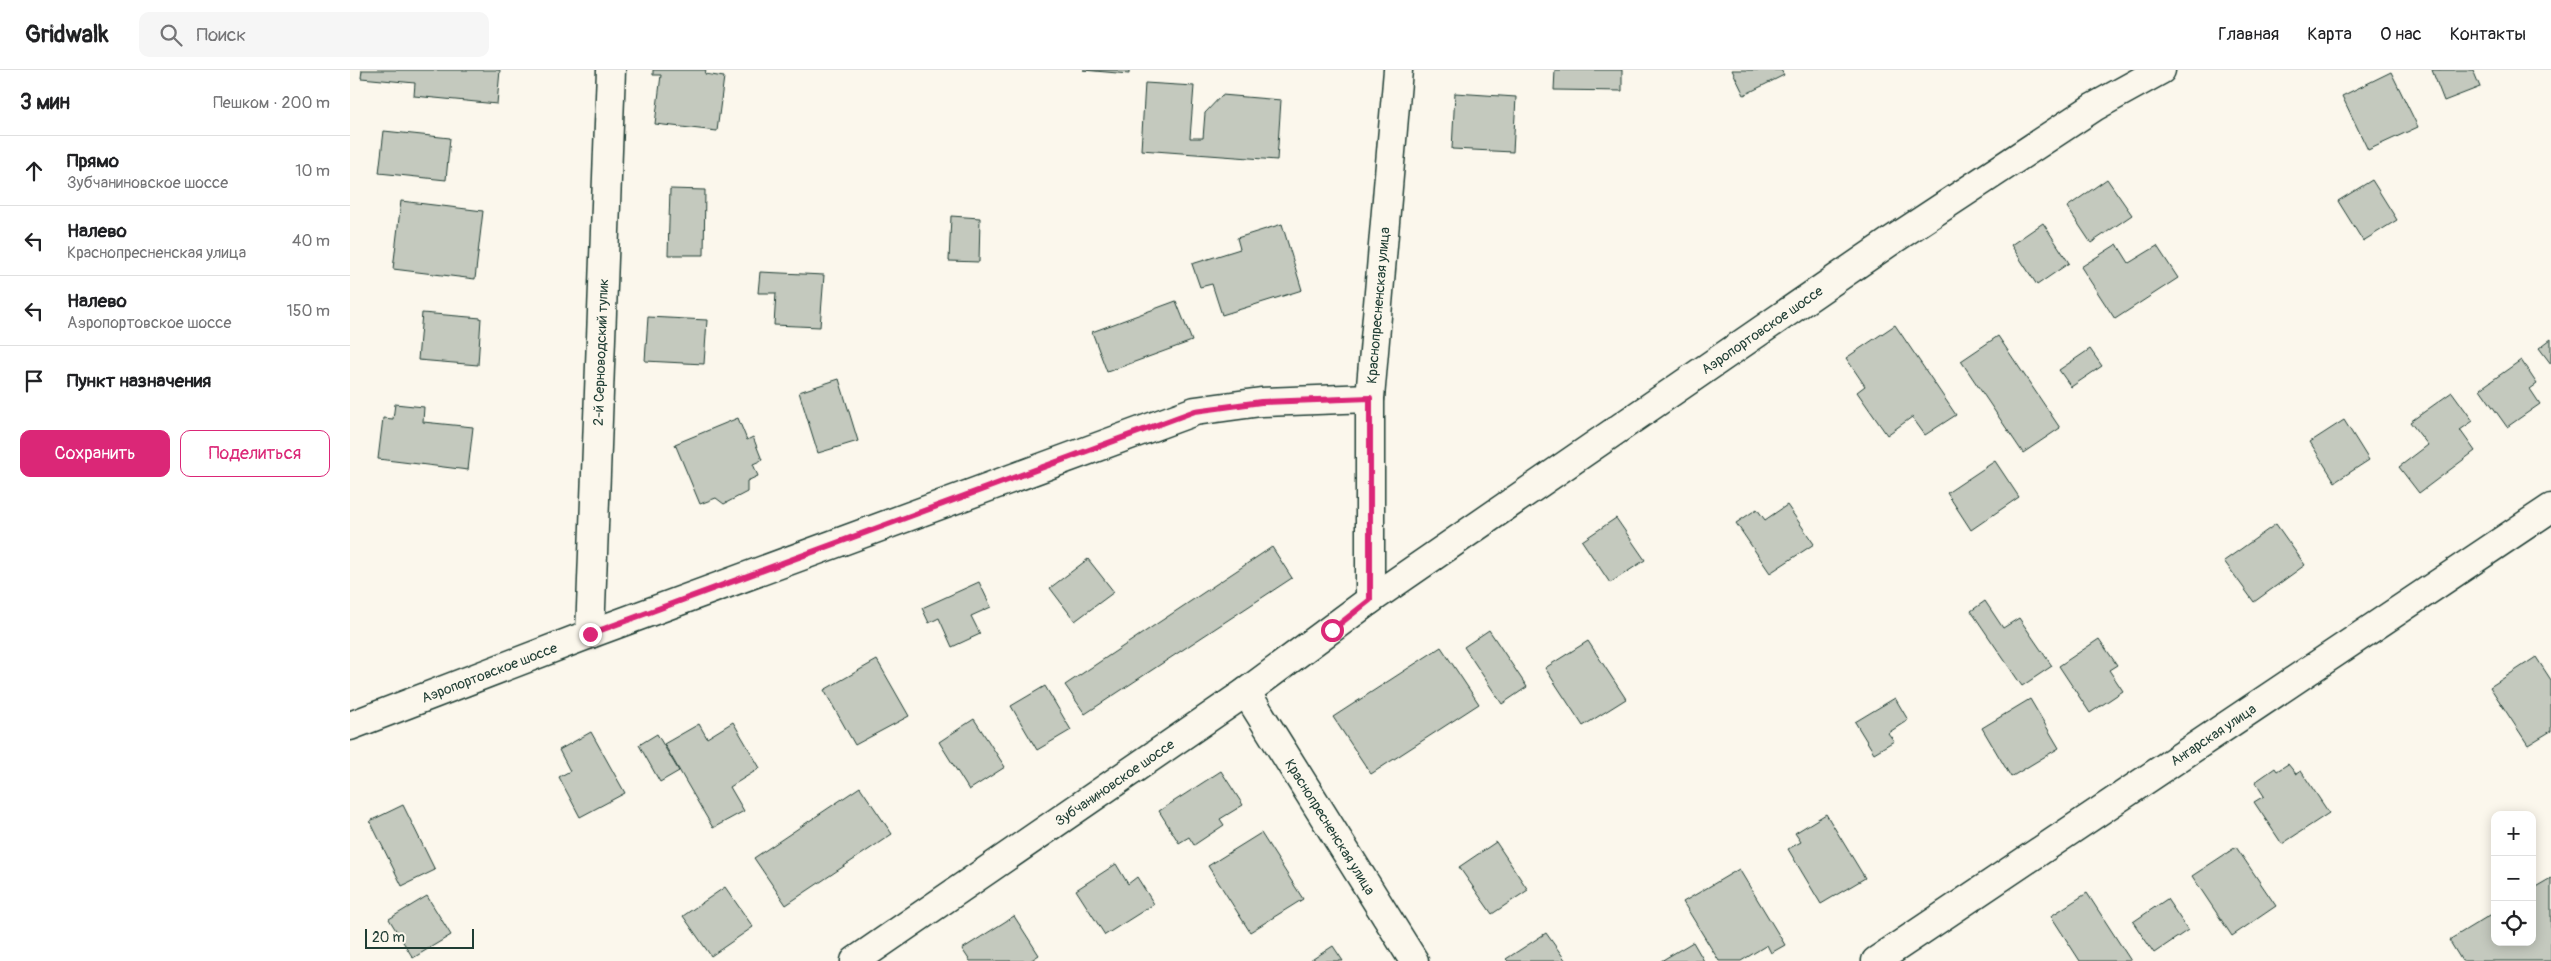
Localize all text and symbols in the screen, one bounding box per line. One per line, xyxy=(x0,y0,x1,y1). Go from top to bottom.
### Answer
search box xyxy=(139,12,489,57)
text: Gridwalk xyxy=(25,20,109,49)
icon: search xyxy=(157,21,185,49)
text: Поиск xyxy=(197,23,246,47)
text: Главная xyxy=(2218,23,2279,46)
text: Карта xyxy=(2307,23,2352,46)
text: О нас xyxy=(2380,23,2422,46)
text: Контакты xyxy=(2450,23,2526,46)
text: 3 мин xyxy=(20,89,70,116)
text: Пешком · 200 m xyxy=(213,93,330,113)
text: Прямо xyxy=(67,149,119,173)
icon: ahead xyxy=(20,157,48,185)
text: 10 m xyxy=(295,161,330,181)
text: Зубчаниновское шоссе xyxy=(67,173,228,193)
text: Налево xyxy=(67,219,127,243)
street label: Краснопресненская улица xyxy=(1363,226,1394,384)
icon: left xyxy=(20,227,48,255)
text: 40 m xyxy=(292,231,330,251)
text: Краснопресненская улица xyxy=(67,243,246,263)
street label: 2-й Серноводский тупик xyxy=(590,278,612,426)
street label: Аэропортовское шоссе xyxy=(1698,282,1826,378)
text: Налево xyxy=(67,289,127,313)
icon: left xyxy=(20,297,48,325)
text: 150 m xyxy=(286,301,330,321)
text: Аэропортовское шоссе xyxy=(67,313,231,333)
icon: arrive xyxy=(20,367,48,395)
text: Пункт назначения xyxy=(67,369,211,393)
button: Сохранить xyxy=(20,430,170,477)
button: Поделиться xyxy=(180,430,330,477)
route start xyxy=(1321,619,1344,642)
route end xyxy=(579,623,602,646)
street label: Аэропортовское шоссе xyxy=(419,639,560,707)
street label: Ангарская улица xyxy=(2167,700,2259,770)
street label: Зубчаниновское шоссе xyxy=(1052,736,1178,830)
street label: Краснопресненская улица xyxy=(1281,756,1379,898)
map controls xyxy=(2491,811,2536,946)
button: + xyxy=(2491,811,2536,856)
button: − xyxy=(2491,856,2536,901)
button: locate xyxy=(2491,901,2536,946)
scale bar xyxy=(365,926,474,949)
text: 20 m xyxy=(372,929,405,946)

